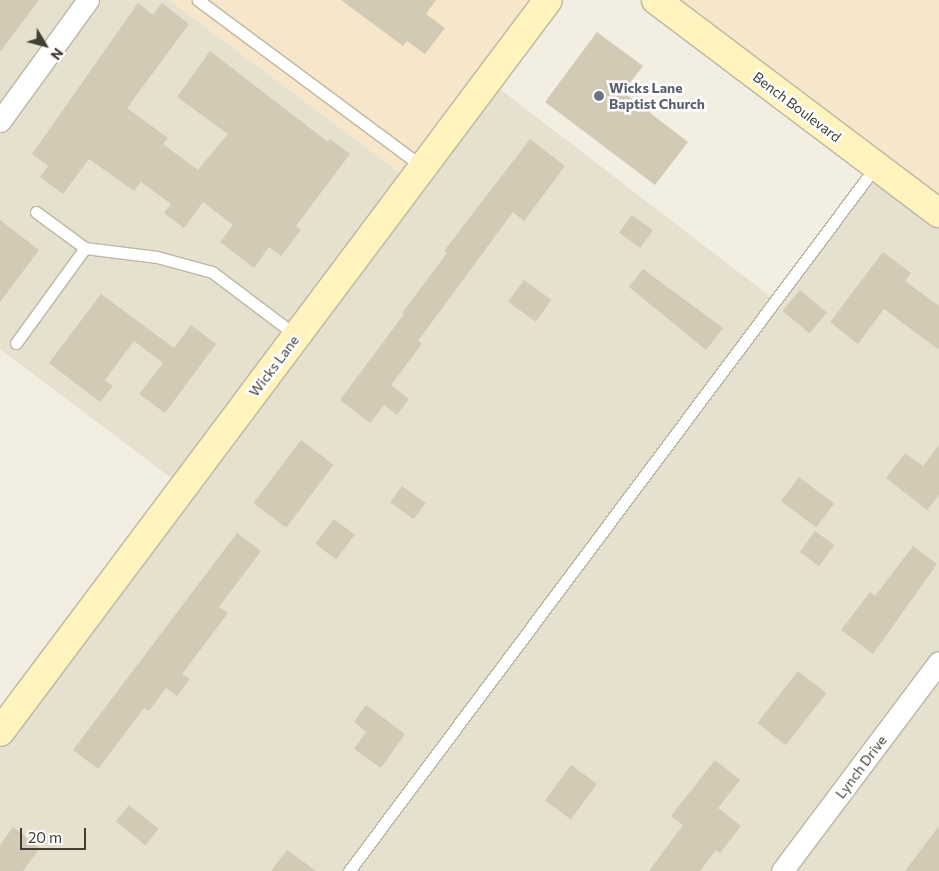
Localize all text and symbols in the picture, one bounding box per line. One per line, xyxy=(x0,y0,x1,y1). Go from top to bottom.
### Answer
north arrow xyxy=(20,20,70,70)
text: N xyxy=(47,45,67,64)
street label: Bench Boulevard xyxy=(750,68,844,146)
place label: Wicks Lane Baptist Church xyxy=(609,80,705,112)
marker: Wicks Lane Baptist Church xyxy=(593,90,605,102)
street label: Wicks Lane xyxy=(246,332,302,400)
street label: Lynch Drive xyxy=(832,732,890,802)
scale bar xyxy=(22,818,89,850)
text: 20 m xyxy=(28,828,62,846)

